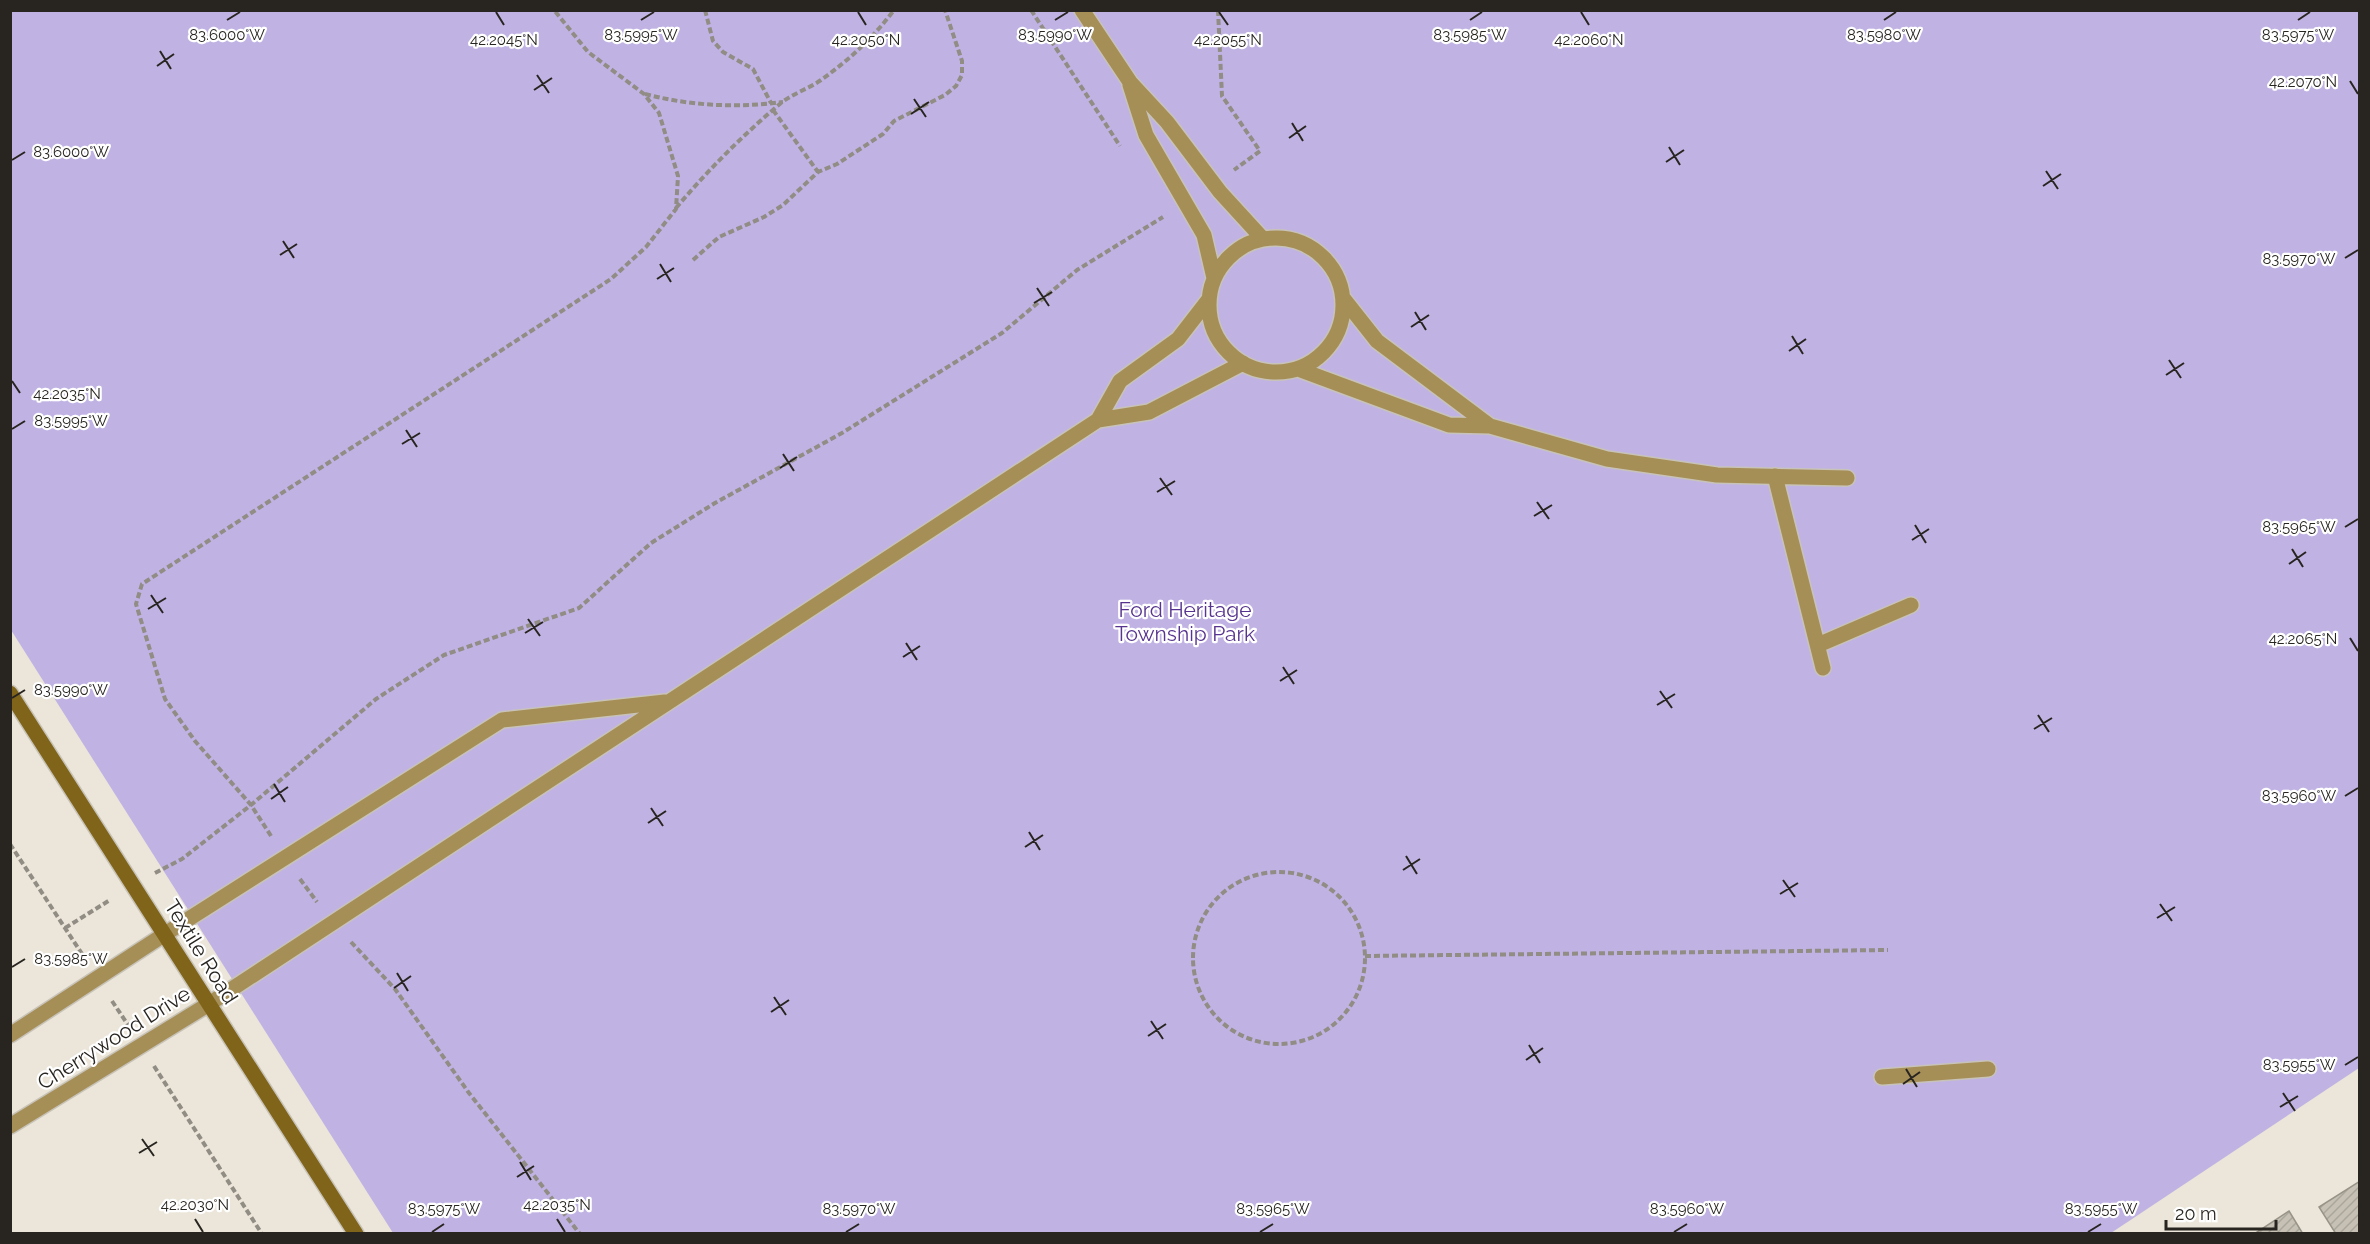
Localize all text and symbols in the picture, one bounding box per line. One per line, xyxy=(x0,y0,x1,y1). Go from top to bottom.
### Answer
text: 83.6000°W xyxy=(189,26,265,44)
text: 83.5995°W xyxy=(604,26,678,44)
text: 83.5990°W xyxy=(1018,26,1092,44)
text: 83.5985°W xyxy=(1433,26,1507,44)
text: 83.5980°W xyxy=(1847,26,1921,44)
text: 83.5975°W xyxy=(2262,26,2334,44)
text: 42.2045°N xyxy=(470,31,538,49)
text: 42.2050°N xyxy=(832,31,900,49)
text: 42.2055°N xyxy=(1194,31,1262,49)
text: 42.2060°N xyxy=(1554,31,1624,49)
text: 42.2070°N xyxy=(2269,73,2337,91)
text: 83.6000°W xyxy=(33,143,109,161)
text: 83.5970°W xyxy=(2262,250,2336,268)
text: 42.2035°N xyxy=(33,385,101,403)
text: 83.5995°W xyxy=(34,412,108,430)
text: 83.5965°W xyxy=(2262,518,2336,536)
park label: Ford Heritage Township Park xyxy=(1115,597,1255,646)
text: 42.2065°N xyxy=(2269,630,2337,648)
text: 83.5990°W xyxy=(34,681,108,699)
text: 83.5960°W xyxy=(2262,787,2336,805)
street label: Textile Road xyxy=(159,895,243,1009)
text: 83.5985°W xyxy=(34,950,108,968)
street label: Cherrywood Drive xyxy=(33,981,195,1095)
text: 83.5955°W xyxy=(2263,1056,2336,1074)
scale bar xyxy=(2166,1193,2276,1231)
text: 42.2030°N xyxy=(161,1196,229,1214)
text: 42.2035°N xyxy=(523,1196,591,1214)
text: 83.5975°W xyxy=(408,1200,480,1218)
text: 83.5970°W xyxy=(822,1200,896,1218)
text: 83.5965°W xyxy=(1236,1200,1310,1218)
text: 83.5960°W xyxy=(1650,1200,1724,1218)
text: 83.5955°W xyxy=(2065,1200,2138,1218)
text: 20 m xyxy=(2175,1203,2217,1224)

